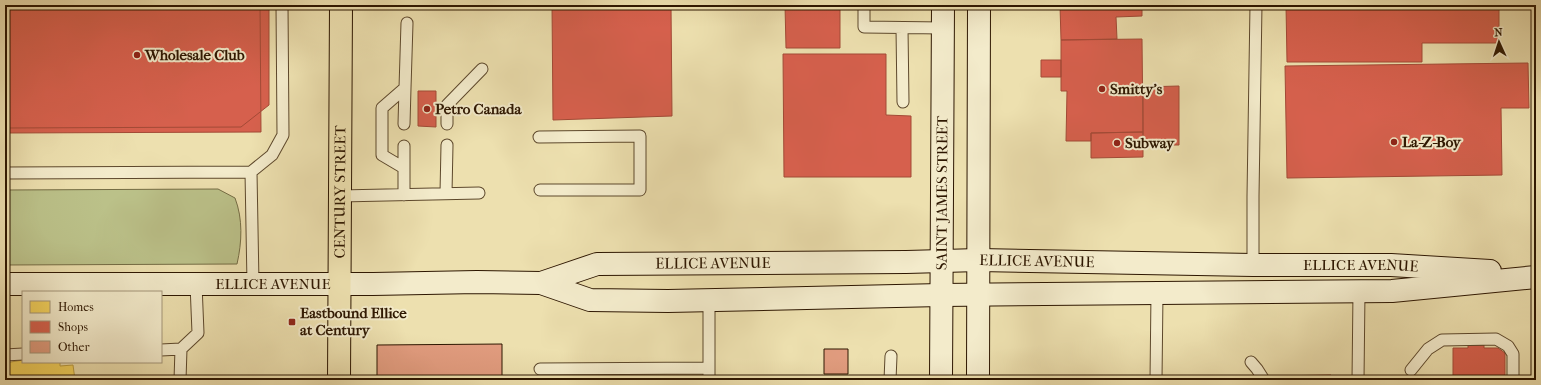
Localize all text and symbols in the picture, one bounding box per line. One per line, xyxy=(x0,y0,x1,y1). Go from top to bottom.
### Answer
north arrow xyxy=(1479,22,1519,62)
text: N xyxy=(1494,26,1504,39)
place label: Wholesale Club xyxy=(144,46,245,64)
marker: Wholesale Club xyxy=(132,50,142,60)
place label: Smitty's xyxy=(1110,80,1163,98)
marker: Smitty's xyxy=(1097,84,1107,94)
place label: Petro Canada xyxy=(435,100,522,118)
marker: Petro Canada xyxy=(422,104,432,114)
street label: SAINT JAMES STREET xyxy=(933,115,951,270)
street label: CENTURY STREET xyxy=(331,125,349,259)
place label: La-Z-Boy xyxy=(1402,133,1462,151)
place label: Subway xyxy=(1125,134,1175,152)
marker: La-Z-Boy xyxy=(1389,137,1399,147)
marker: Subway xyxy=(1112,138,1122,148)
street label: ELLICE AVENUE xyxy=(979,251,1095,271)
street label: ELLICE AVENUE xyxy=(655,254,771,273)
street label: ELLICE AVENUE xyxy=(1303,256,1419,276)
street label: ELLICE AVENUE xyxy=(215,275,331,293)
legend xyxy=(22,291,162,363)
text: Homes xyxy=(58,300,94,314)
place label: Eastbound Ellice at Century xyxy=(300,304,407,339)
marker: Eastbound Ellice at Century xyxy=(287,317,297,327)
text: Shops xyxy=(58,320,88,334)
text: Other xyxy=(58,340,90,354)

